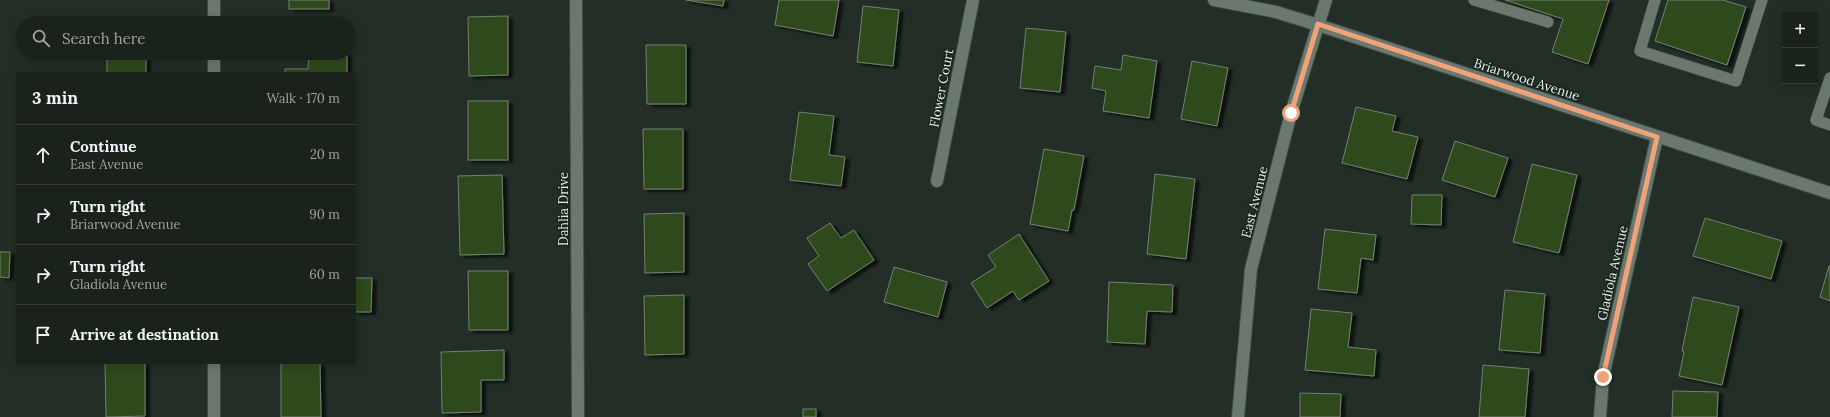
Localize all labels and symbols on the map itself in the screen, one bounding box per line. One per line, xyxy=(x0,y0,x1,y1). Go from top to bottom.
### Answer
street label: Flower Court xyxy=(926,47,957,129)
street label: Briarwood Avenue xyxy=(1472,54,1582,105)
route start xyxy=(1282,104,1300,122)
street label: East Avenue xyxy=(1237,164,1272,240)
street label: Dahlia Drive xyxy=(555,172,572,246)
street label: Gladiola Avenue xyxy=(1593,224,1632,322)
route end xyxy=(1594,368,1612,386)

